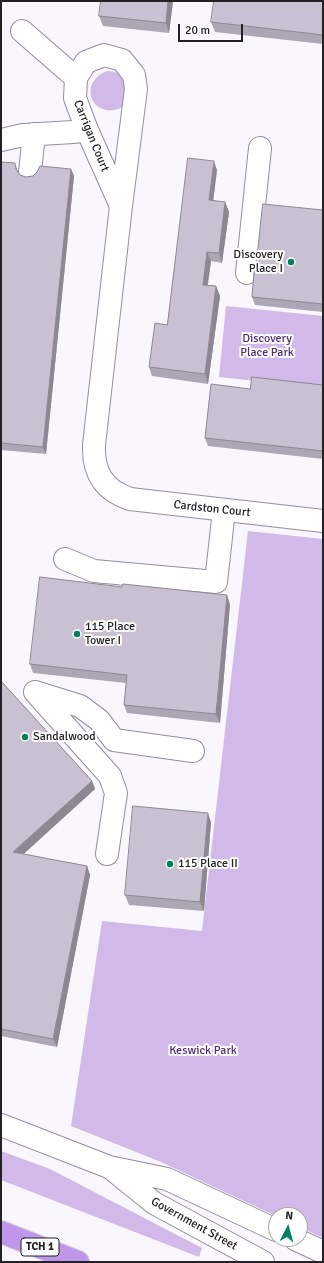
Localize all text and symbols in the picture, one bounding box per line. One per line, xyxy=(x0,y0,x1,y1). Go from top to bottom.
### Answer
scale bar xyxy=(180,16,245,42)
text: 20 m xyxy=(185,23,210,38)
street label: Carrigan Court xyxy=(70,98,112,174)
place label: Discovery Place I xyxy=(233,248,283,276)
marker: Discovery Place I xyxy=(286,257,296,267)
park label: Discovery Place Park xyxy=(240,332,294,360)
street label: Cardston Court xyxy=(173,498,251,520)
place label: 115 Place Tower I xyxy=(85,620,135,648)
marker: 115 Place Tower I xyxy=(72,629,82,639)
place label: Sandalwood xyxy=(33,730,96,744)
marker: Sandalwood xyxy=(20,732,30,742)
place label: 115 Place II xyxy=(178,857,238,871)
marker: 115 Place II xyxy=(165,859,175,869)
park label: Keswick Park xyxy=(169,1044,237,1058)
street label: Government Street xyxy=(148,1194,240,1254)
north arrow xyxy=(268,1207,308,1247)
text: N xyxy=(285,1209,294,1222)
road number: TCH 1 xyxy=(21,1238,59,1256)

